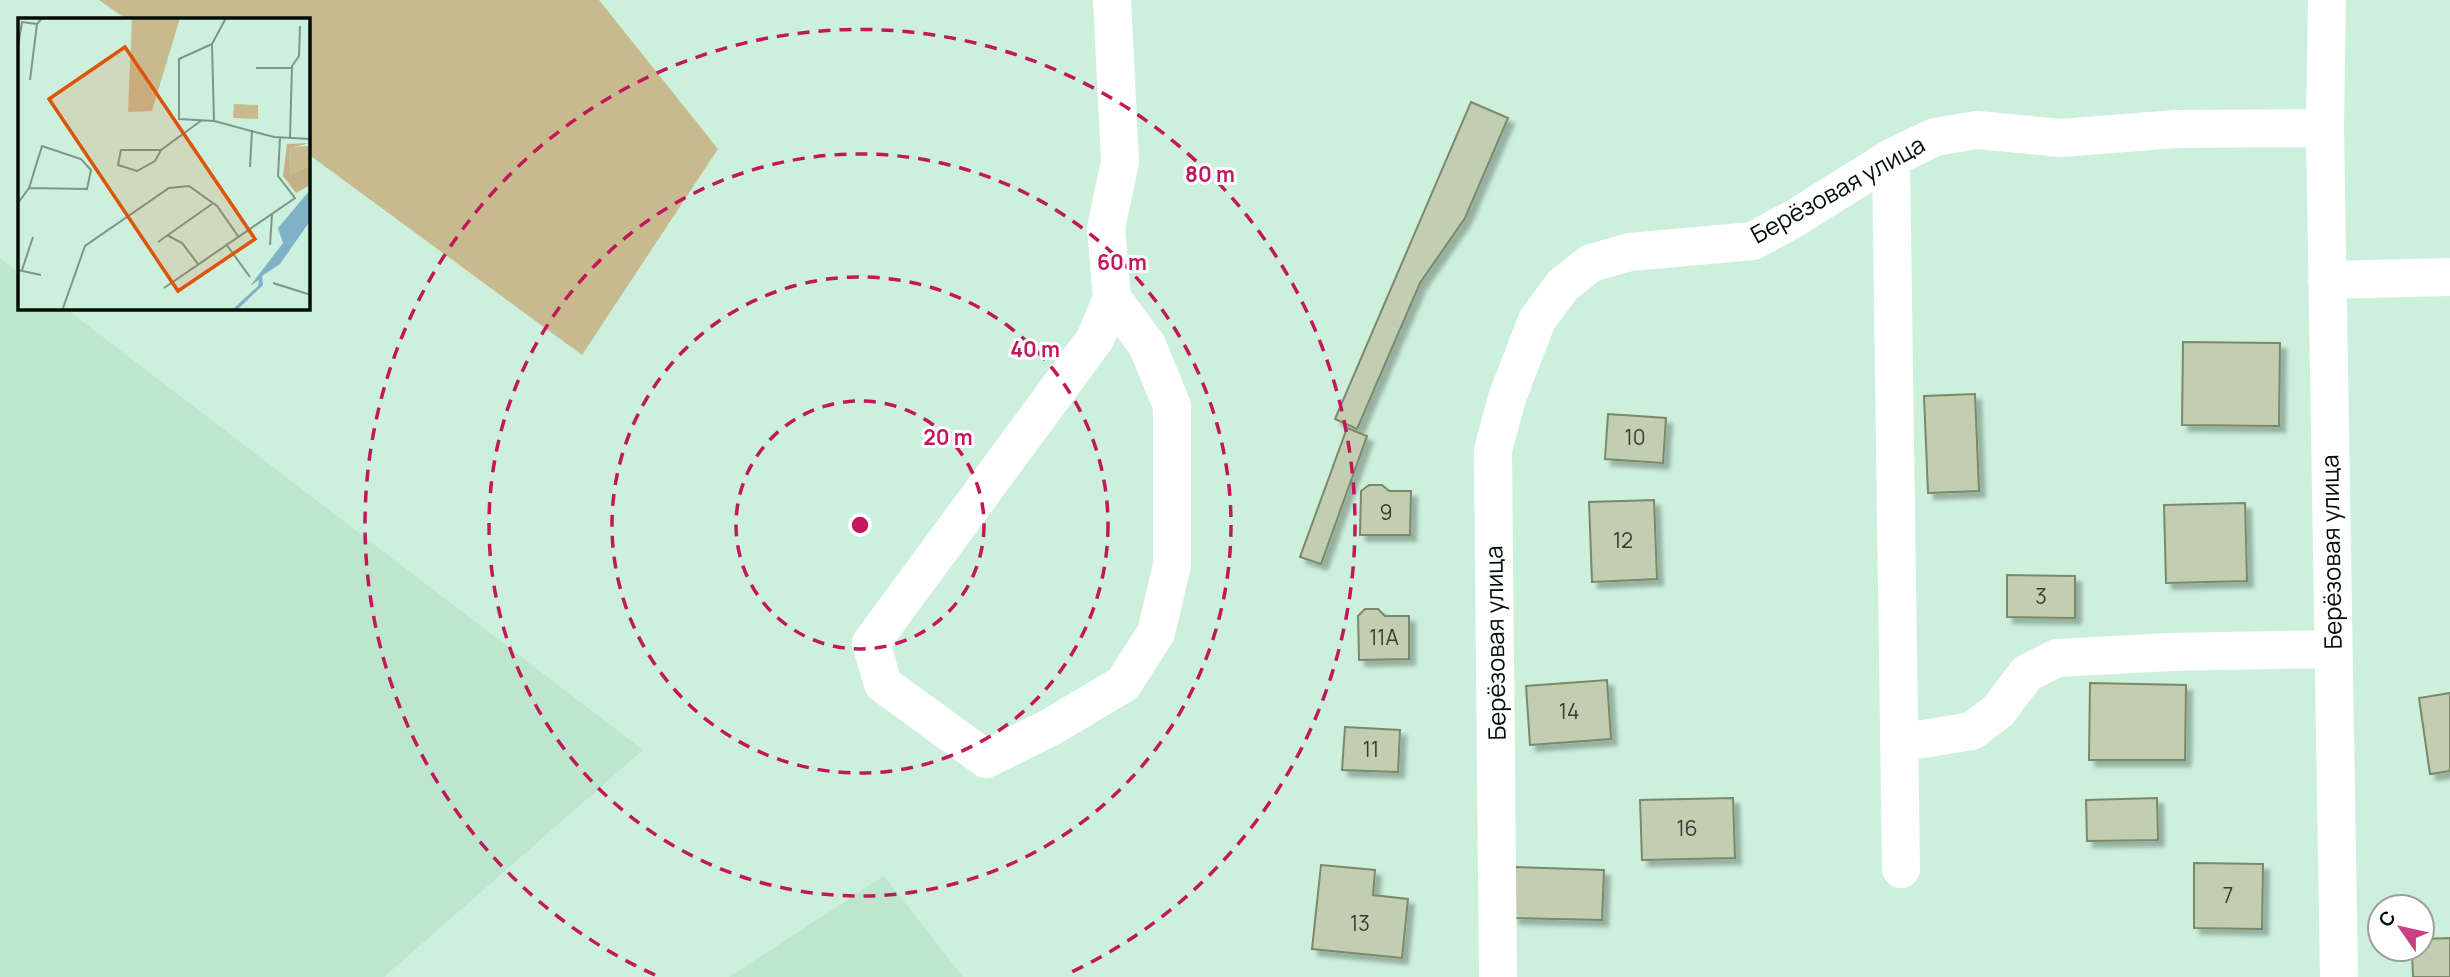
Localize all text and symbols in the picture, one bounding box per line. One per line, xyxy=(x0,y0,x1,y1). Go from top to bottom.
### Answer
inset map xyxy=(18,18,310,310)
street label: Берёзовая улица xyxy=(1744,127,1930,250)
text: 80 m xyxy=(1185,160,1235,188)
text: 60 m xyxy=(1097,248,1147,276)
text: 40 m xyxy=(1010,335,1060,363)
text: 20 m xyxy=(923,423,973,451)
house number: 10 xyxy=(1625,423,1646,451)
street label: Берёзовая улица xyxy=(2312,454,2349,650)
house number: 9 xyxy=(1379,498,1393,526)
centre of rings xyxy=(848,513,872,537)
house number: 12 xyxy=(1613,526,1633,554)
street label: Берёзовая улица xyxy=(1476,545,1513,741)
house number: 3 xyxy=(2035,582,2047,610)
house number: 11А xyxy=(1369,623,1399,651)
house number: 14 xyxy=(1559,697,1579,725)
house number: 11 xyxy=(1363,735,1379,763)
house number: 16 xyxy=(1676,814,1698,842)
house number: 7 xyxy=(2223,881,2233,909)
north arrow xyxy=(2366,893,2436,963)
text: С xyxy=(2372,905,2402,932)
house number: 13 xyxy=(1350,909,1370,937)

